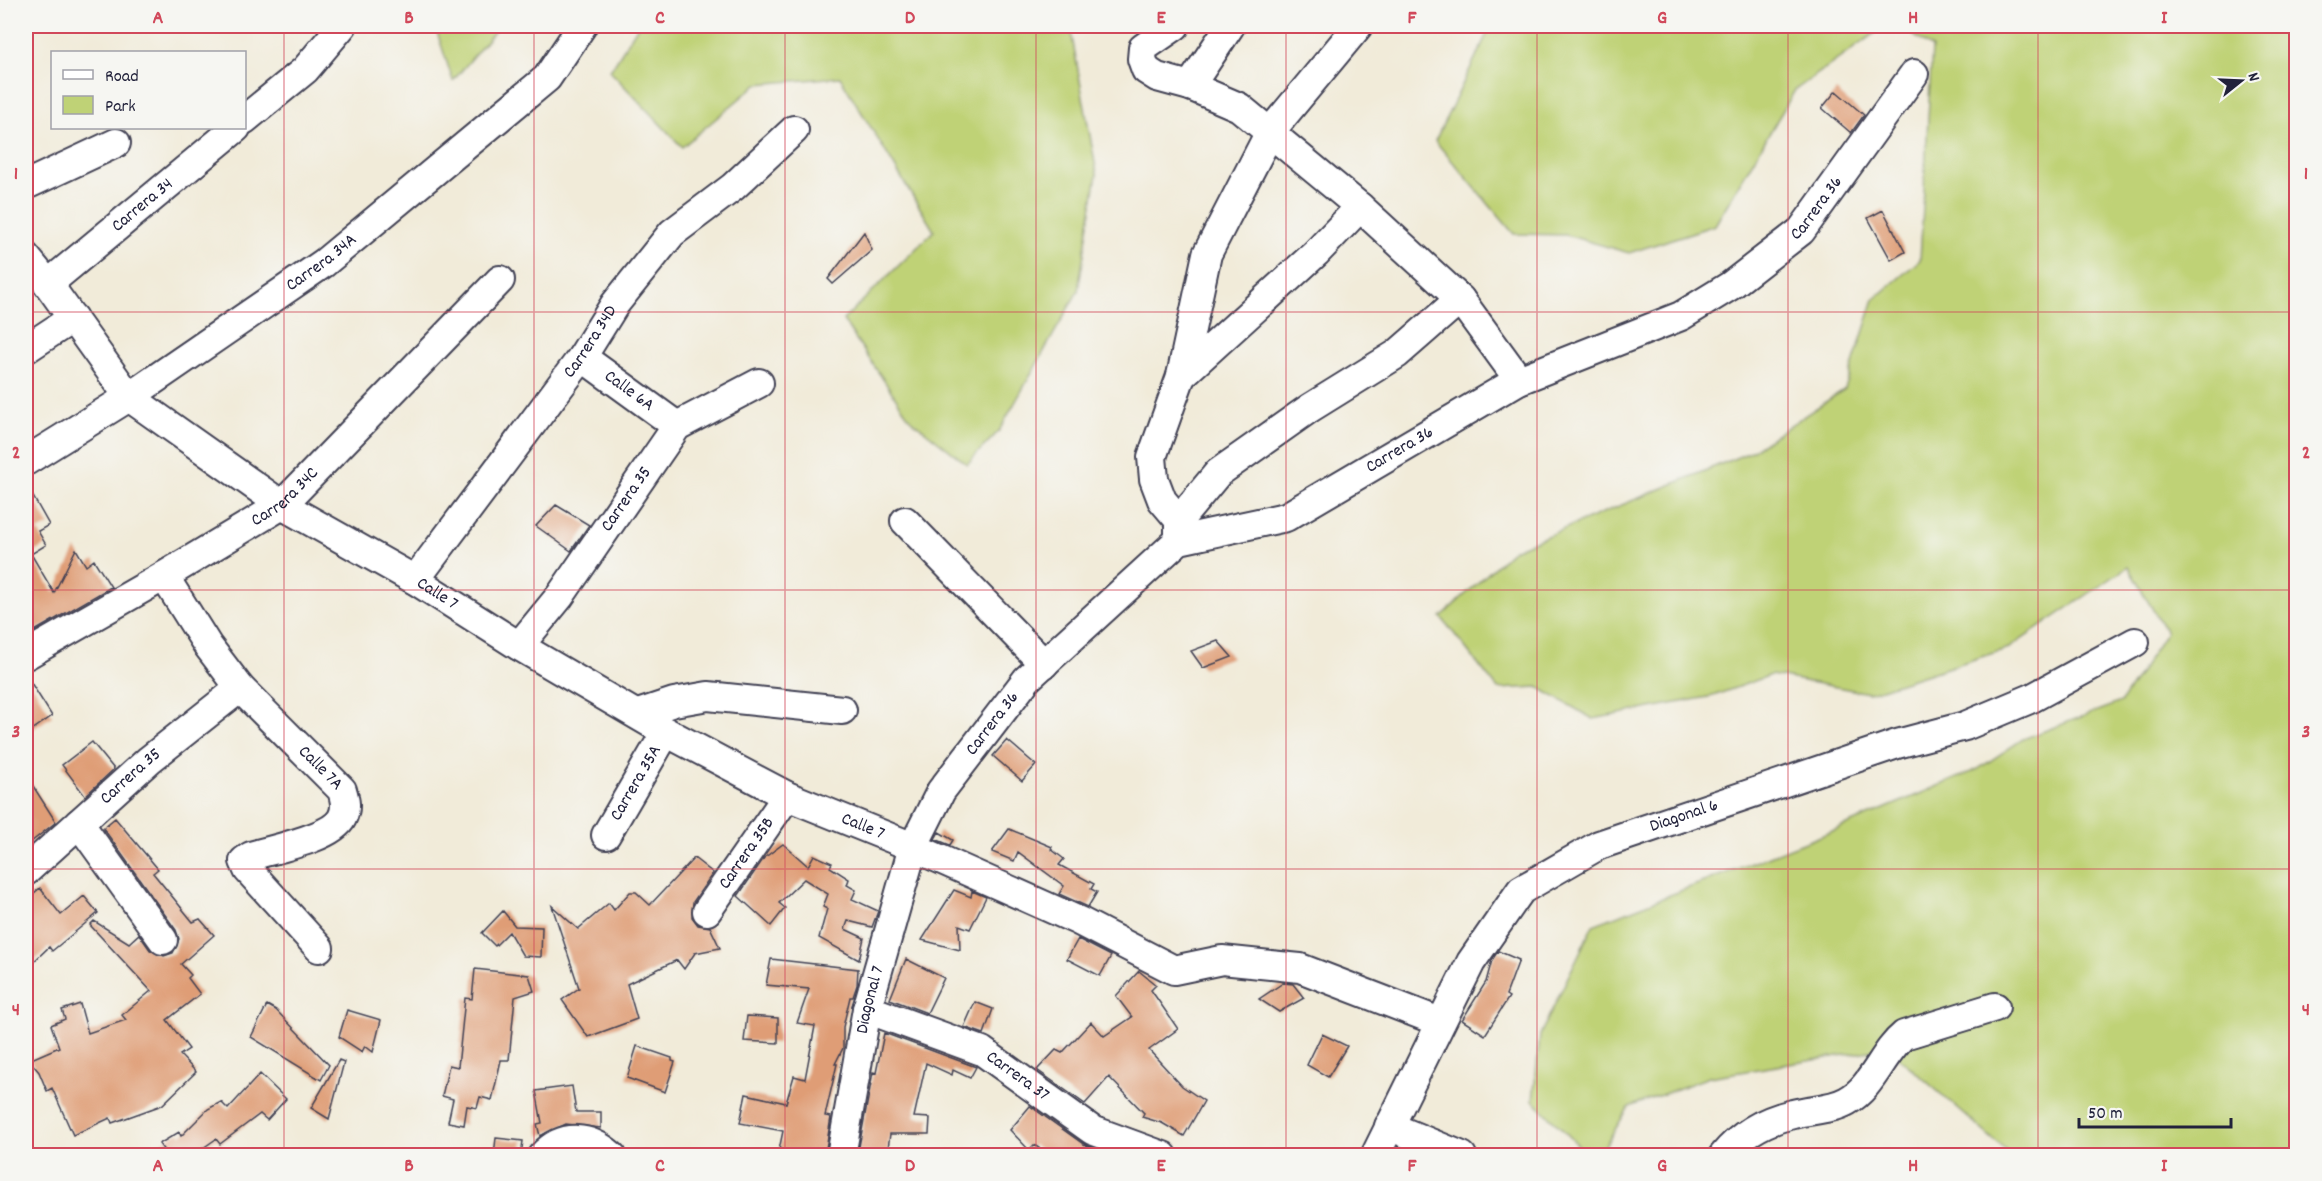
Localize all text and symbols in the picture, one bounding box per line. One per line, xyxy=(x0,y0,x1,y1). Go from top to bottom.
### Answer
text: A xyxy=(153,5,164,33)
text: B xyxy=(404,5,414,33)
text: C xyxy=(655,5,665,33)
text: D xyxy=(905,5,916,33)
text: E xyxy=(1156,5,1166,33)
text: F xyxy=(1408,5,1418,33)
text: G xyxy=(1657,5,1667,33)
text: H xyxy=(1908,5,1918,33)
text: I xyxy=(2161,5,2168,33)
legend xyxy=(51,51,246,129)
north arrow xyxy=(2211,51,2271,111)
text: Road xyxy=(105,65,139,90)
text: N xyxy=(2241,70,2265,85)
text: Park xyxy=(105,95,136,120)
text: 1 xyxy=(14,161,18,189)
text: 1 xyxy=(2304,161,2308,189)
street label: Carrera 36 xyxy=(1785,171,1849,247)
street label: Carrera 34 xyxy=(106,172,179,239)
street label: Carrera 34A xyxy=(281,228,363,298)
street label: Carrera 34D xyxy=(558,301,624,384)
street label: Calle 6A xyxy=(599,364,659,418)
street label: Carrera 36 xyxy=(1361,420,1438,480)
text: 2 xyxy=(12,440,20,468)
text: 2 xyxy=(2302,440,2310,468)
street label: Carrera 34C xyxy=(247,461,325,533)
street label: Carrera 35 xyxy=(595,462,658,537)
street label: Calle 7 xyxy=(411,571,463,617)
street label: Carrera 36 xyxy=(960,687,1025,761)
text: 3 xyxy=(12,719,20,747)
text: 3 xyxy=(2302,719,2310,747)
street label: Calle 7A xyxy=(292,740,349,797)
street label: Carrera 35A xyxy=(604,740,668,826)
street label: Carrera 35 xyxy=(95,742,167,811)
street label: Diagonal 6 xyxy=(1646,793,1722,839)
street label: Calle 7 xyxy=(837,807,888,847)
street label: Carrera 35B xyxy=(713,812,781,895)
street label: Diagonal 7 xyxy=(850,963,891,1036)
text: 4 xyxy=(12,997,20,1025)
text: 4 xyxy=(2302,997,2310,1025)
street label: Carrera 37 xyxy=(981,1045,1054,1108)
scale bar xyxy=(2079,1091,2230,1129)
text: 50 m xyxy=(2088,1102,2123,1127)
text: A xyxy=(153,1153,164,1181)
text: B xyxy=(404,1153,414,1181)
text: C xyxy=(655,1153,665,1181)
text: D xyxy=(905,1153,916,1181)
text: E xyxy=(1156,1153,1166,1181)
text: F xyxy=(1408,1153,1418,1181)
text: G xyxy=(1657,1153,1667,1181)
text: H xyxy=(1908,1153,1918,1181)
text: I xyxy=(2161,1153,2168,1181)

